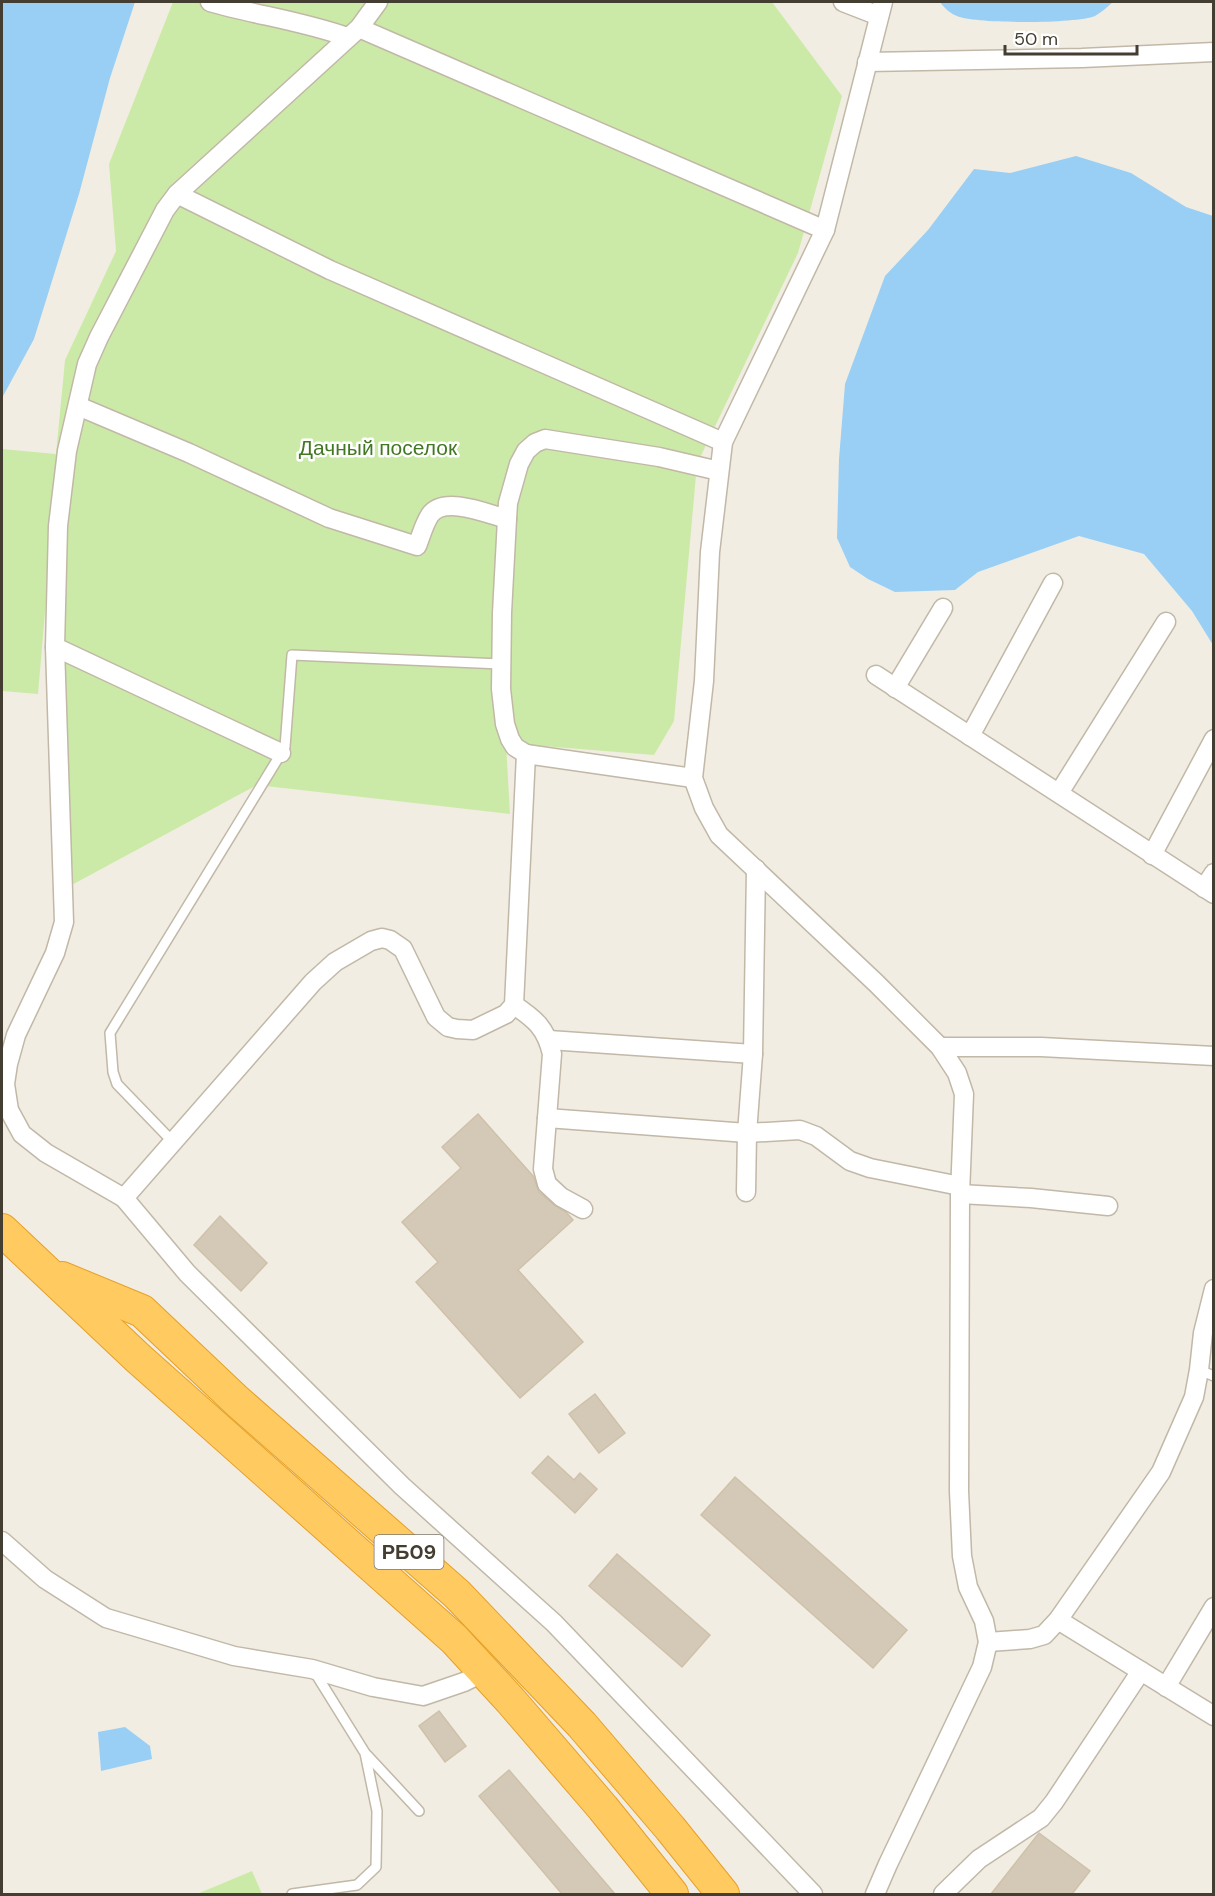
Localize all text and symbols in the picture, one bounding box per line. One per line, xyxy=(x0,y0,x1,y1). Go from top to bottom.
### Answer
scale bar xyxy=(1005,18,1137,56)
text: 50 m xyxy=(1014,27,1058,51)
park label: Дачный поселок xyxy=(299,434,458,462)
road number: РБ09 xyxy=(374,1535,444,1569)

